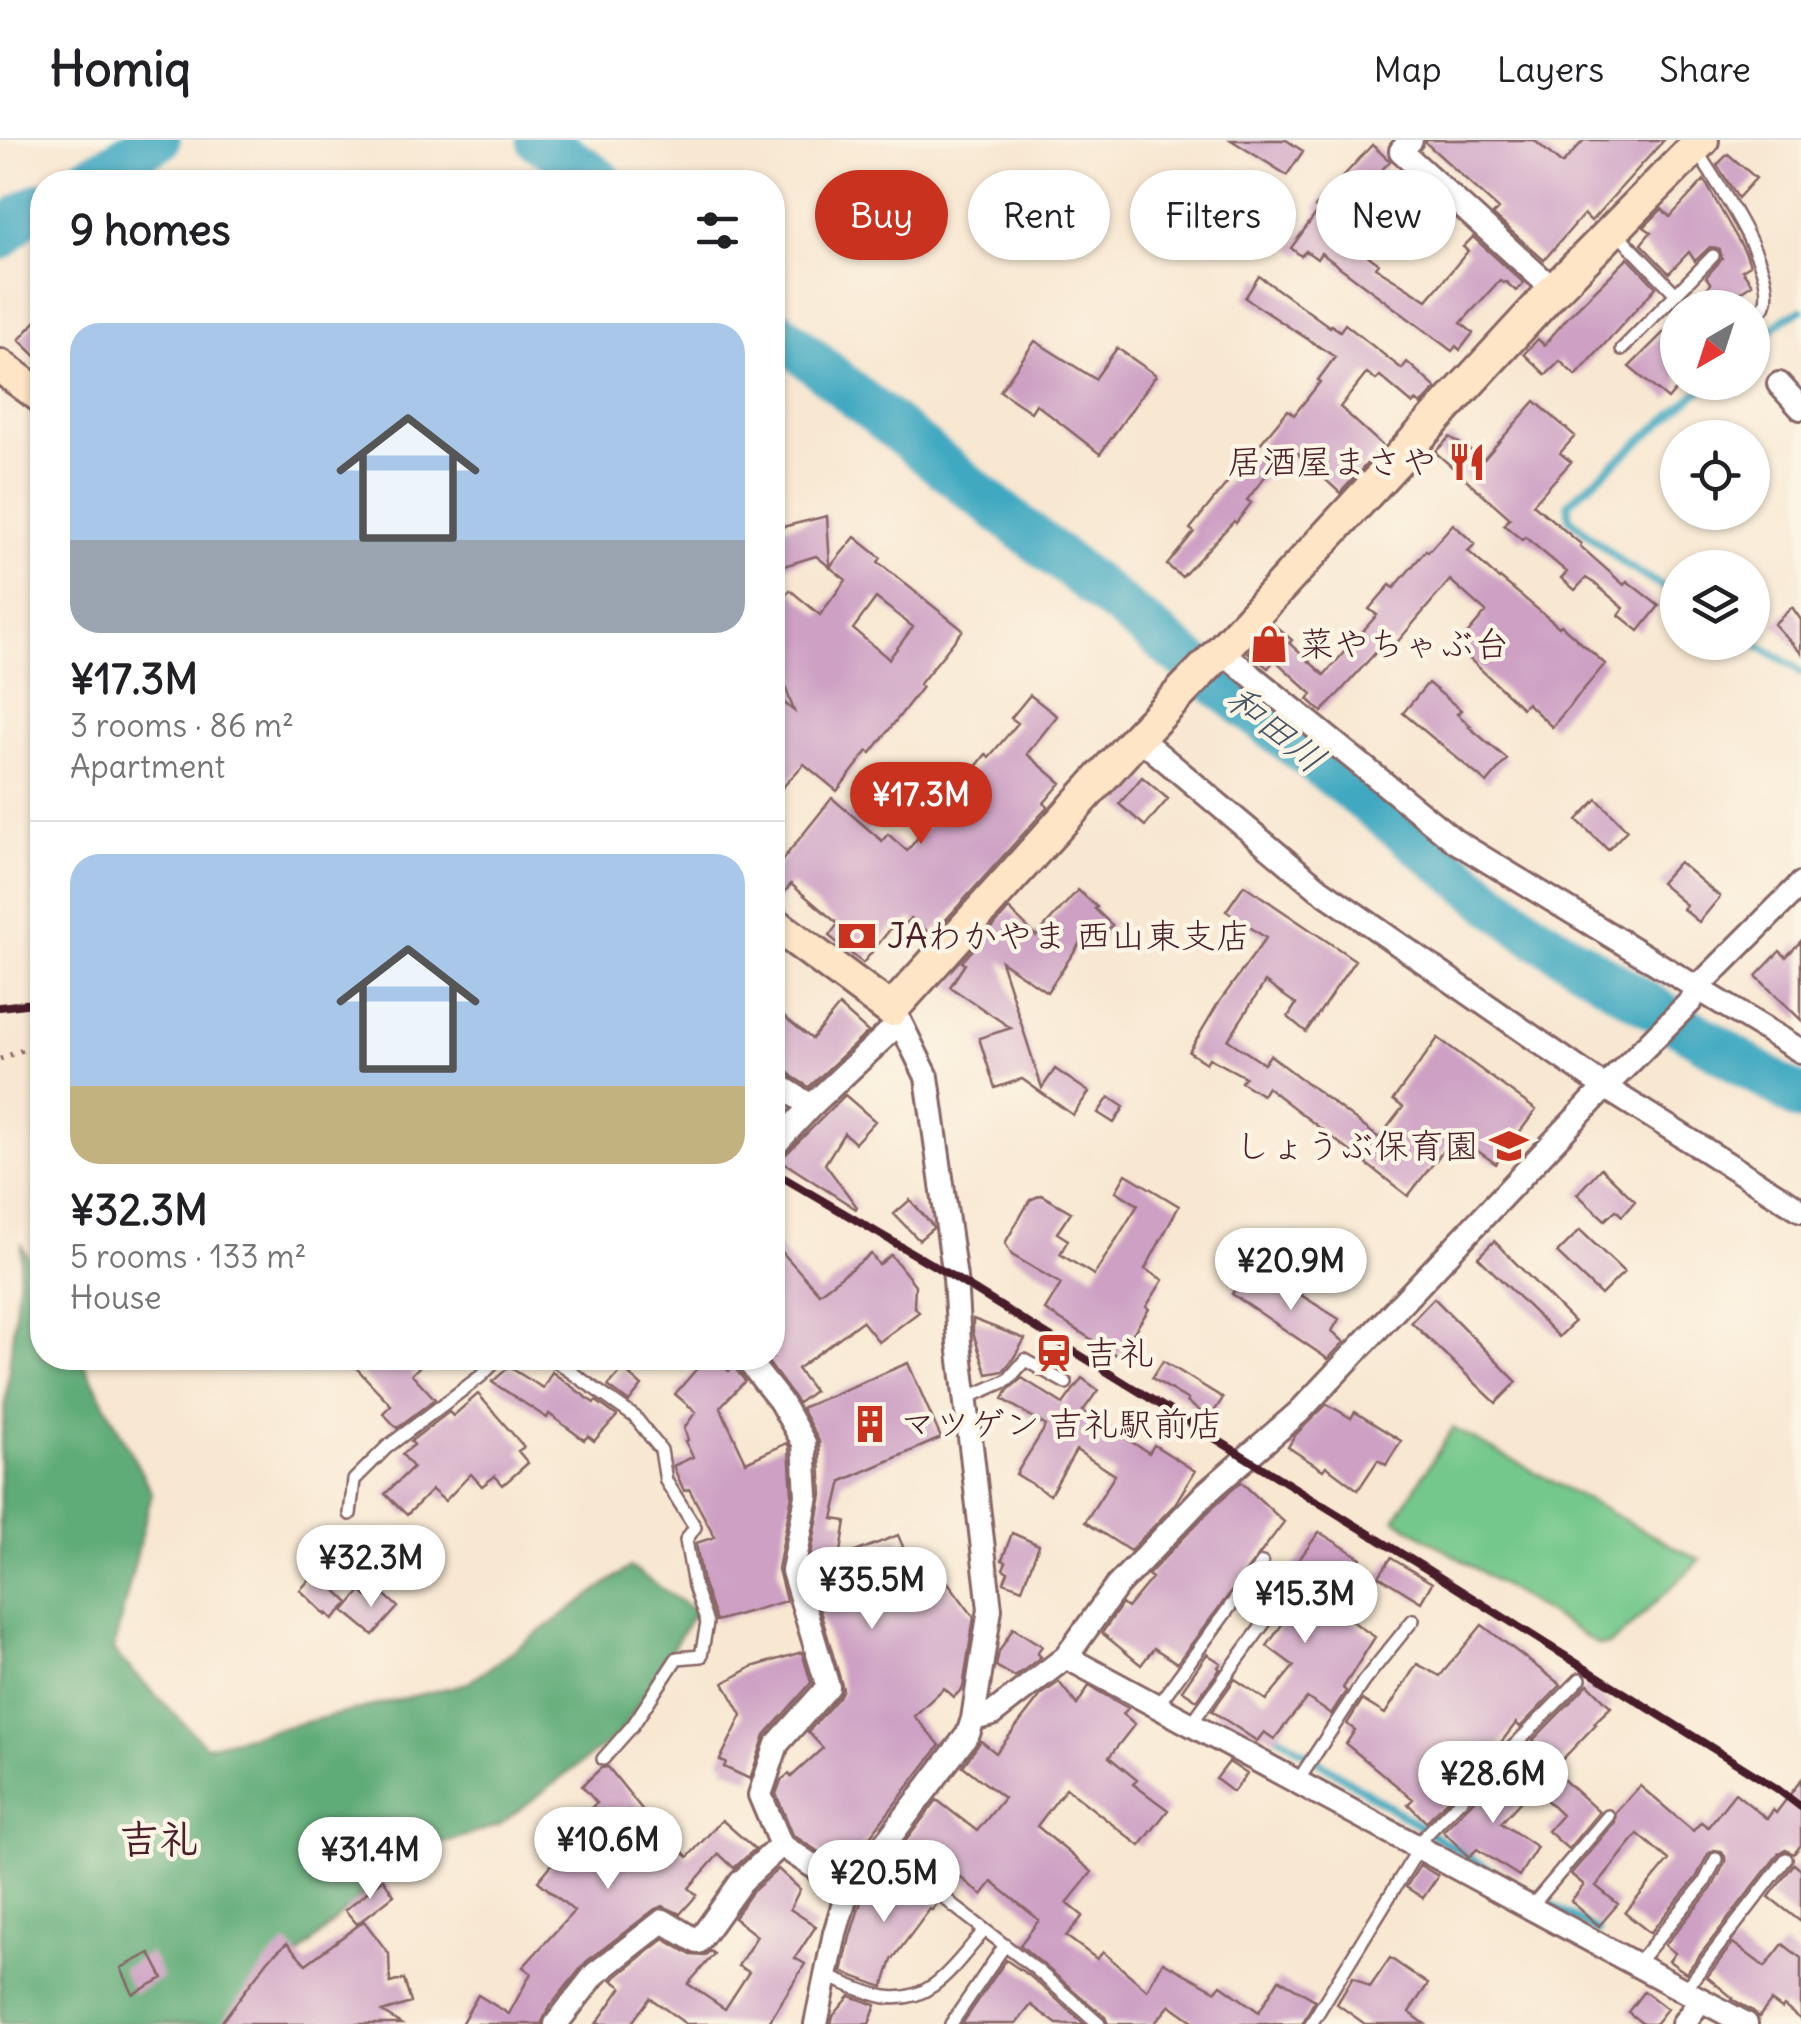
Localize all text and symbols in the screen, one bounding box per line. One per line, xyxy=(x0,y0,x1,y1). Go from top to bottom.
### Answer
text: Homiq xyxy=(50,39,191,99)
text: Map xyxy=(1374,47,1442,91)
text: Layers xyxy=(1497,47,1604,91)
text: Share xyxy=(1659,47,1751,91)
chip: Buy xyxy=(815,170,948,260)
chip: Rent xyxy=(968,170,1110,260)
chip: Filters xyxy=(1130,170,1296,260)
chip: New xyxy=(1316,170,1456,260)
icon: filters xyxy=(690,203,745,258)
text: 9 homes xyxy=(70,204,231,256)
north arrow xyxy=(1660,290,1770,400)
map controls xyxy=(1660,290,1770,660)
icon: home xyxy=(318,388,498,568)
button: locate xyxy=(1660,420,1770,530)
place label: 居酒屋まさや xyxy=(1227,439,1437,483)
restaurant icon: 居酒屋まさや xyxy=(1446,441,1488,483)
button: layers xyxy=(1660,550,1770,660)
place label: 菜やちゃぶ台 xyxy=(1299,621,1509,665)
shop icon: 菜やちゃぶ台 xyxy=(1248,623,1290,665)
text: ¥17.3M xyxy=(70,653,198,705)
water label: 和田川 xyxy=(1217,674,1335,783)
text: 3 rooms · 86 m² xyxy=(70,705,294,746)
text: Apartment xyxy=(70,746,225,787)
pin: ¥17.3M xyxy=(840,762,1002,847)
text: ¥17.3M xyxy=(872,774,970,815)
place label: JAわかやま 西山東支店 xyxy=(887,913,1251,957)
bank icon: JAわかやま 西山東支店 xyxy=(836,915,878,957)
icon: home xyxy=(318,919,498,1099)
place label: しょうぶ保育園 xyxy=(1235,1123,1479,1167)
school or university icon: しょうぶ保育園 xyxy=(1488,1125,1530,1167)
text: ¥32.3M xyxy=(70,1184,208,1236)
pin: ¥20.9M xyxy=(1210,1228,1372,1313)
text: 5 rooms · 133 m² xyxy=(70,1236,306,1277)
text: ¥20.9M xyxy=(1237,1240,1345,1281)
text: House xyxy=(70,1277,161,1318)
place label: 吉礼 xyxy=(1084,1330,1154,1374)
station icon: 吉礼 xyxy=(1033,1332,1075,1374)
place label: マツゲン 吉礼駅前店 xyxy=(900,1401,1223,1445)
building icon: マツゲン 吉礼駅前店 xyxy=(849,1403,891,1445)
pin: ¥32.3M xyxy=(290,1525,452,1610)
text: ¥32.3M xyxy=(318,1537,424,1578)
pin: ¥35.5M xyxy=(791,1547,953,1632)
text: ¥35.5M xyxy=(819,1559,925,1600)
pin: ¥15.3M xyxy=(1224,1561,1386,1646)
text: ¥15.3M xyxy=(1255,1573,1355,1614)
pin: ¥28.6M xyxy=(1412,1741,1574,1826)
text: ¥28.6M xyxy=(1440,1753,1546,1794)
pin: ¥10.6M xyxy=(527,1807,689,1892)
district label: 吉礼 xyxy=(119,1814,199,1864)
pin: ¥31.4M xyxy=(289,1817,451,1902)
text: ¥10.6M xyxy=(556,1819,660,1860)
text: ¥31.4M xyxy=(320,1829,420,1870)
pin: ¥20.5M xyxy=(803,1840,965,1925)
text: ¥20.5M xyxy=(830,1852,938,1893)

